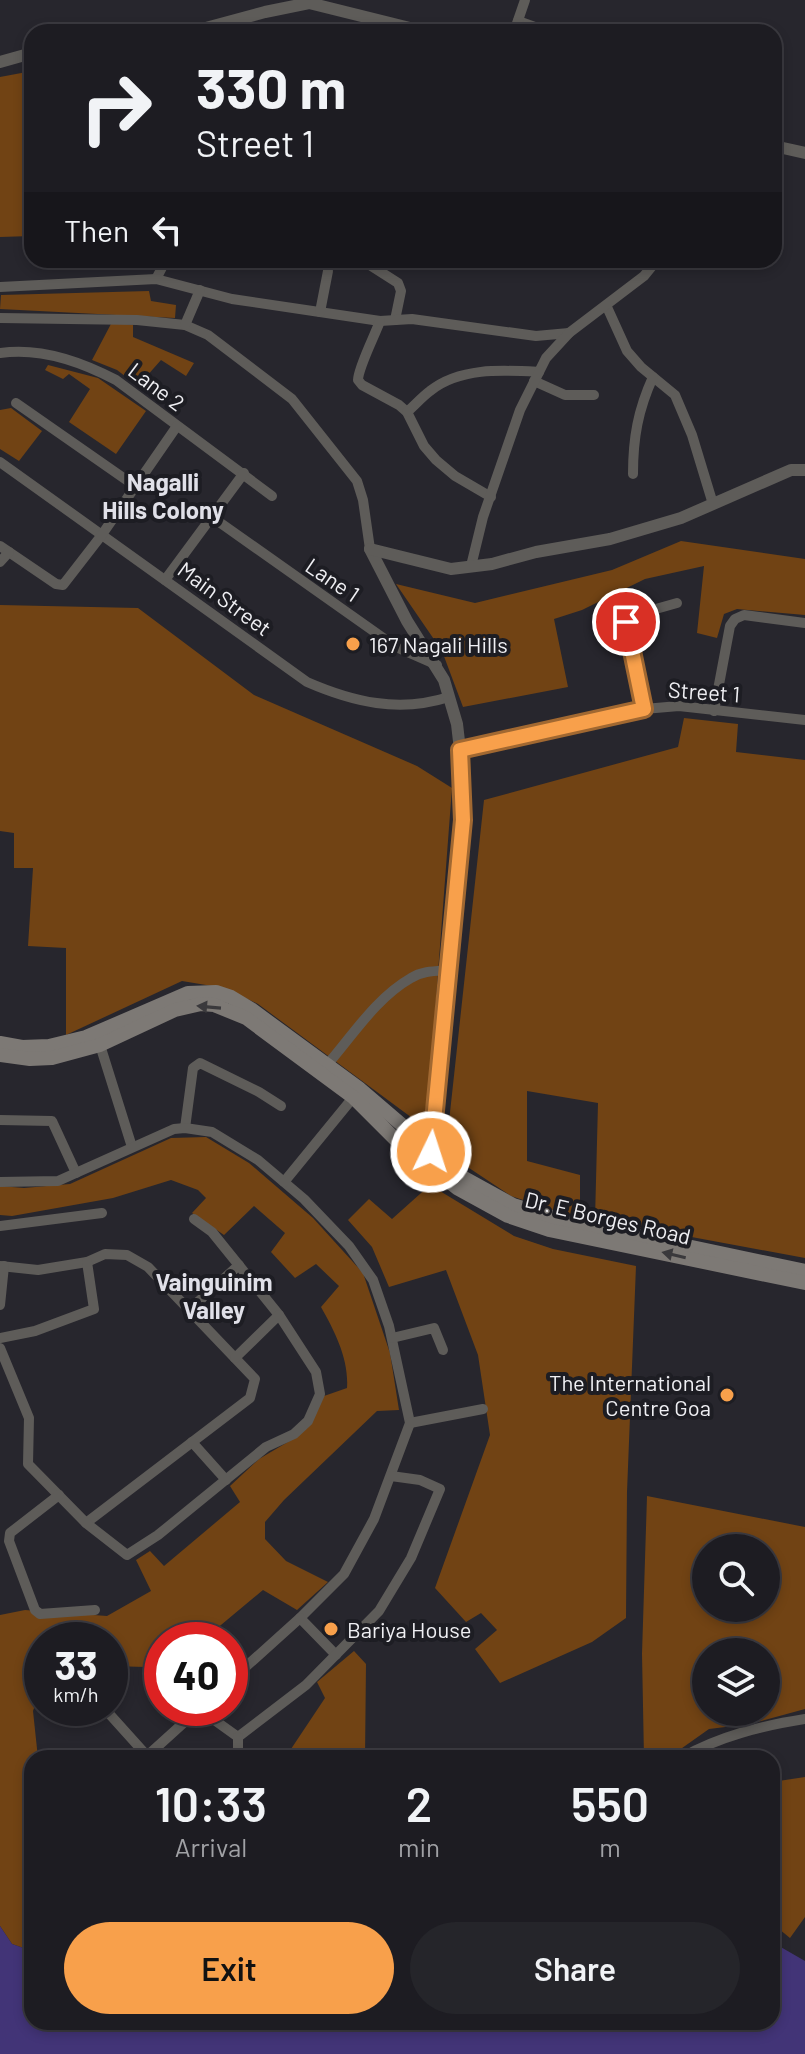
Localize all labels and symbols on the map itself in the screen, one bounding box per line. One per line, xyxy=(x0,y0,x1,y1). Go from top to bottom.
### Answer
street label: Lane 2 xyxy=(124,357,190,415)
district label: Nagalli Hills Colony xyxy=(102,467,224,524)
street label: Lane 1 xyxy=(301,552,365,606)
street label: Main Street xyxy=(173,555,277,641)
pin xyxy=(592,588,660,656)
place label: 167 Nagali Hills xyxy=(369,631,508,657)
marker: 167 Nagali Hills xyxy=(344,635,362,653)
street label: Street 1 xyxy=(667,676,741,706)
one-way arrow xyxy=(196,1000,221,1013)
position arrow xyxy=(389,1110,473,1194)
street label: Dr. E Borges Road xyxy=(522,1185,694,1249)
one-way arrow xyxy=(661,1249,686,1261)
district label: Vainguinim Valley xyxy=(155,1267,273,1324)
place label: The International Centre Goa xyxy=(549,1369,711,1420)
marker: The International Centre Goa xyxy=(718,1386,736,1404)
place label: Bariya House xyxy=(347,1616,472,1642)
marker: Bariya House xyxy=(322,1620,340,1638)
speed limit sign: 40 xyxy=(144,1622,248,1726)

